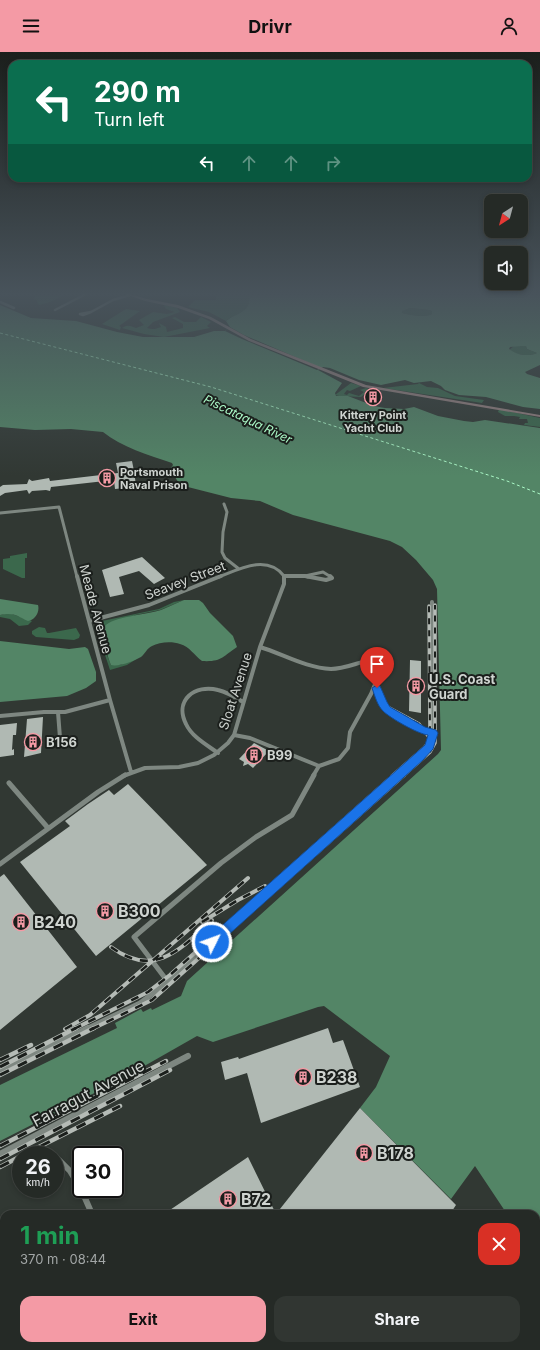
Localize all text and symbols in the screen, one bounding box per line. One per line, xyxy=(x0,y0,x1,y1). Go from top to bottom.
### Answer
icon: menu xyxy=(20,15,42,37)
icon: person xyxy=(498,15,520,37)
text: Drivr xyxy=(248,16,292,37)
text: 290 m xyxy=(94,75,181,109)
icon: left xyxy=(28,76,80,128)
text: Turn left xyxy=(94,109,164,130)
icon: left xyxy=(196,152,218,174)
icon: ahead xyxy=(238,152,260,174)
icon: ahead xyxy=(280,152,302,174)
icon: right xyxy=(322,152,344,174)
north arrow xyxy=(484,194,528,238)
map controls xyxy=(484,194,528,290)
button: sound xyxy=(484,246,528,290)
building icon: Kittery Point Yacht Club xyxy=(363,387,383,407)
water label: Piscataqua River xyxy=(202,391,295,447)
place label: Kittery Point Yacht Club xyxy=(340,408,406,435)
place label: Portsmouth Naval Prison xyxy=(120,465,188,492)
building icon: Portsmouth Naval Prison xyxy=(97,468,117,488)
street label: Seavey Street xyxy=(142,557,228,603)
street label: Meade Avenue xyxy=(76,563,116,655)
pin xyxy=(360,647,394,688)
street label: Sloat Avenue xyxy=(215,650,255,732)
icon: arrive xyxy=(366,653,388,675)
place label: U.S. Coast Guard xyxy=(429,671,495,702)
building icon: U.S. Coast Guard xyxy=(406,676,426,696)
building icon: B156 xyxy=(23,732,43,752)
place label: B156 xyxy=(46,734,77,750)
building icon: B99 xyxy=(244,745,264,765)
place label: B99 xyxy=(267,747,293,763)
building icon: B300 xyxy=(95,901,115,921)
place label: B300 xyxy=(118,901,161,921)
building icon: B240 xyxy=(11,912,31,932)
place label: B240 xyxy=(34,912,76,932)
position arrow xyxy=(191,921,233,963)
street label: Farragut Avenue xyxy=(28,1055,148,1131)
building icon: B238 xyxy=(293,1067,313,1087)
place label: B238 xyxy=(316,1067,357,1087)
building icon: B178 xyxy=(354,1143,374,1163)
place label: B178 xyxy=(377,1143,414,1163)
speed limit sign: 30 xyxy=(72,1146,124,1198)
text: 26 xyxy=(25,1155,51,1179)
text: km/h xyxy=(26,1176,50,1188)
building icon: B72 xyxy=(218,1189,238,1209)
place label: B72 xyxy=(241,1189,271,1209)
text: 1 min xyxy=(20,1221,79,1250)
button: close xyxy=(478,1223,520,1265)
text: 370 m · 08:44 xyxy=(20,1251,106,1267)
button: Exit xyxy=(20,1296,266,1342)
button: Share xyxy=(274,1296,520,1342)

